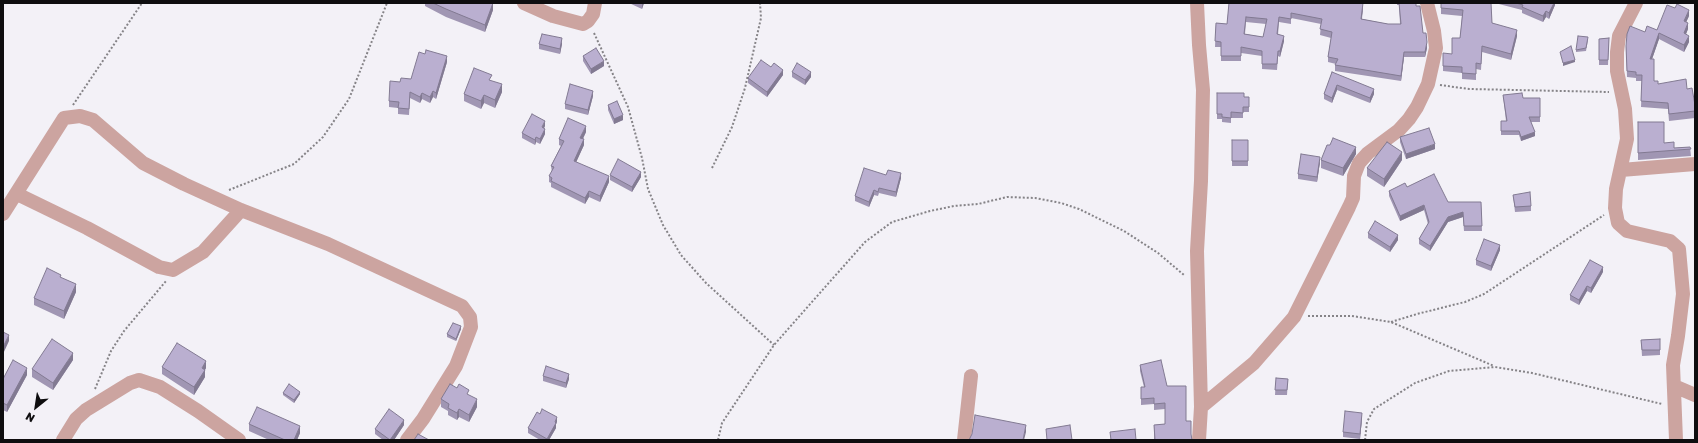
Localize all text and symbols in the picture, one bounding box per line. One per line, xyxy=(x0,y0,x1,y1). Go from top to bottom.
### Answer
north arrow xyxy=(16,387,56,427)
text: N xyxy=(23,410,37,426)

